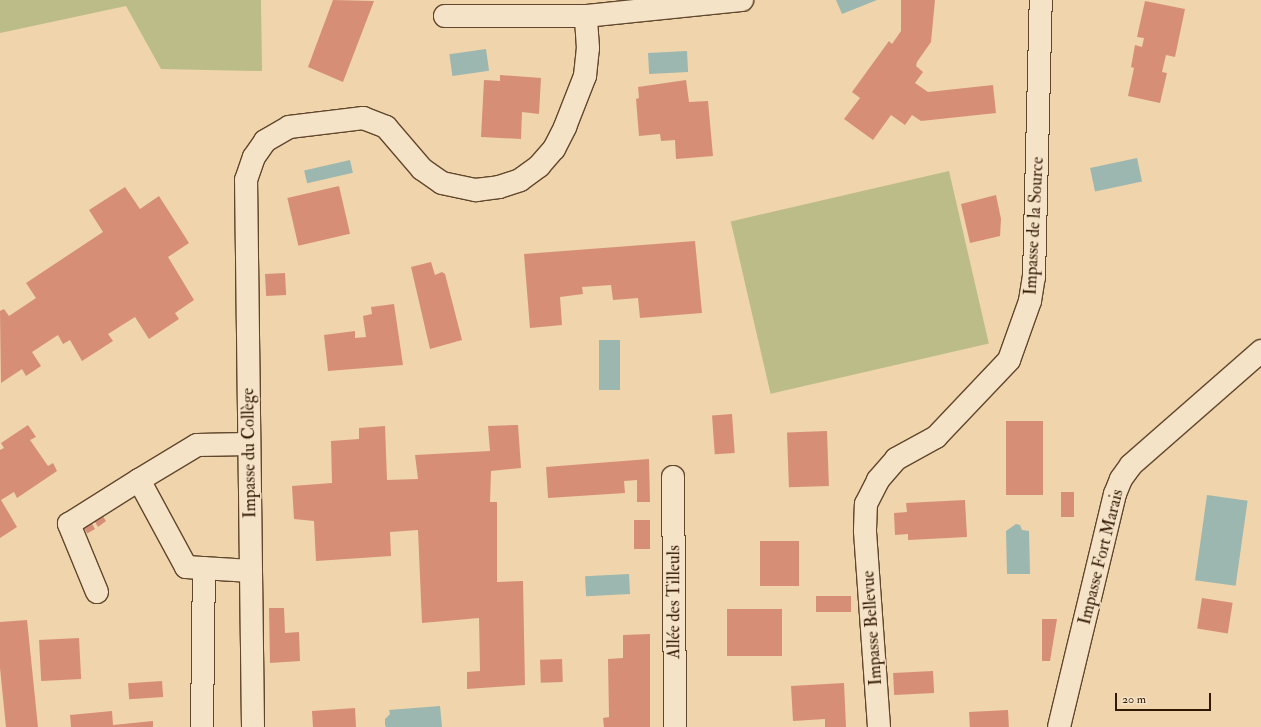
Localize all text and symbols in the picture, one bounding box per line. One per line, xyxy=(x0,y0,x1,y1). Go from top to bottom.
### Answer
street label: Impasse de la Source xyxy=(1020,156,1048,296)
street label: Impasse du Collège xyxy=(238,388,260,518)
street label: Impasse Fort Marais xyxy=(1074,487,1128,627)
street label: Allée des Tilleuls xyxy=(664,545,684,659)
street label: Impasse Bellevue xyxy=(858,570,886,686)
scale bar xyxy=(1117,685,1213,711)
text: 20 m xyxy=(1122,692,1146,707)

